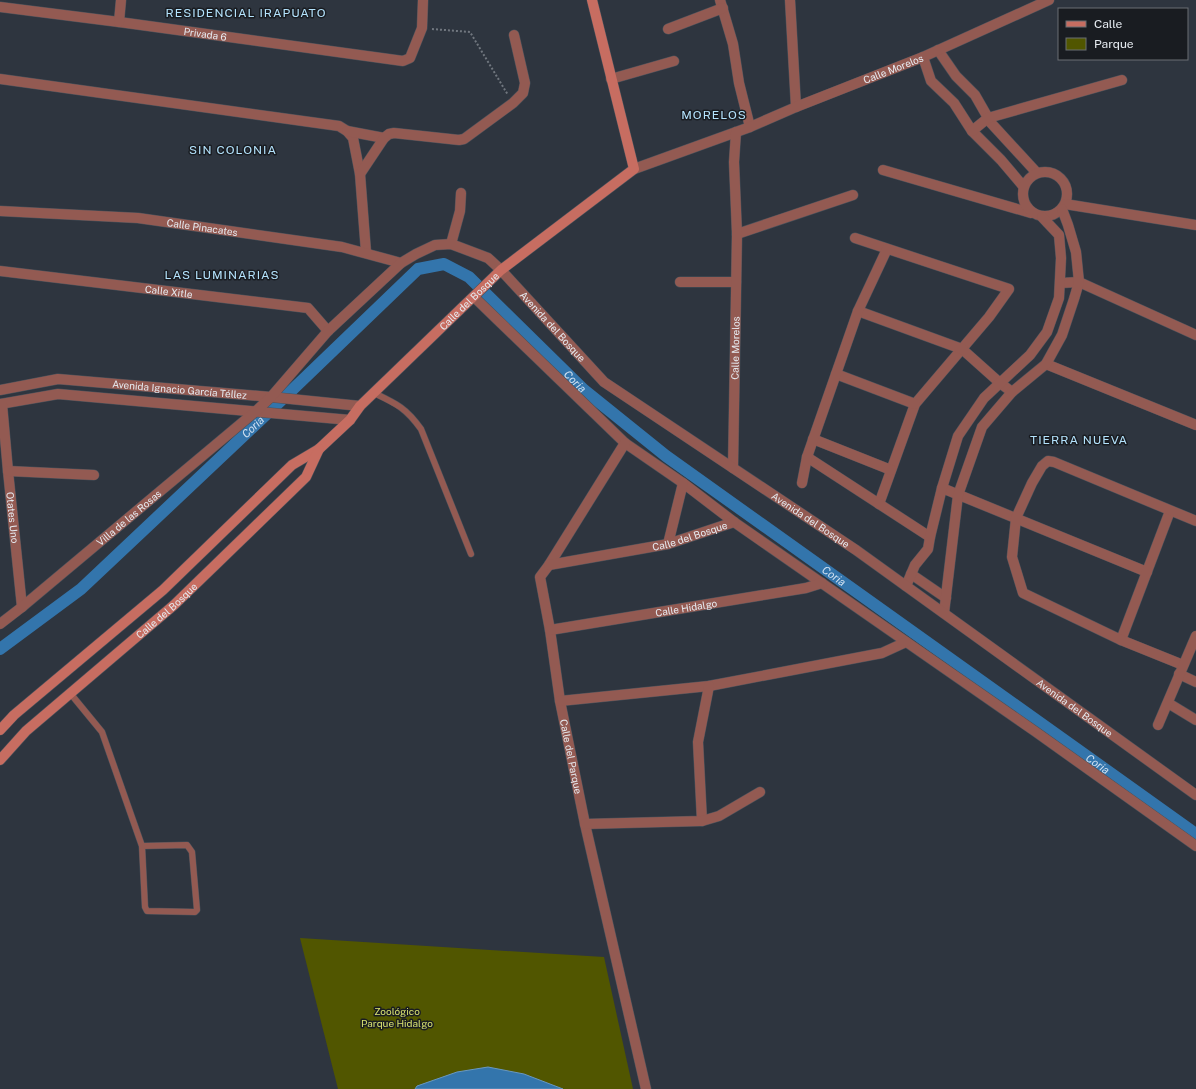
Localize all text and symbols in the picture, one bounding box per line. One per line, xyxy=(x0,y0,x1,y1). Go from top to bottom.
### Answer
district label: RESIDENCIAL IRAPUATO xyxy=(166,6,326,20)
legend xyxy=(1058,8,1188,60)
text: Calle xyxy=(1094,17,1123,31)
street label: Privada 6 xyxy=(183,25,228,43)
text: Parque xyxy=(1094,37,1134,51)
street label: Calle Morelos xyxy=(861,52,925,86)
district label: MORELOS xyxy=(681,108,747,122)
district label: SIN COLONIA xyxy=(189,143,277,157)
street label: Calle Pinacates xyxy=(166,216,238,238)
district label: LAS LUMINARIAS xyxy=(165,268,279,282)
street label: Calle del Bosque xyxy=(437,269,501,332)
street label: Calle Xitle xyxy=(144,282,194,300)
street label: Avenida del Bosque xyxy=(518,289,588,364)
street label: Calle Morelos xyxy=(729,316,742,380)
water label: Coria xyxy=(562,368,589,395)
street label: Avenida Ignacio García Téllez xyxy=(112,378,247,401)
water label: Coria xyxy=(239,414,267,440)
district label: TIERRA NUEVA xyxy=(1030,433,1128,447)
street label: Villa de las Rosas xyxy=(94,487,164,548)
street label: Avenida del Bosque xyxy=(769,490,852,550)
street label: Otates Uno xyxy=(4,491,21,544)
street label: Calle del Bosque xyxy=(651,519,729,553)
water label: Coria xyxy=(820,563,848,588)
street label: Calle del Bosque xyxy=(133,580,200,641)
street label: Calle Hidalgo xyxy=(654,597,718,619)
street label: Avenida del Bosque xyxy=(1034,676,1116,739)
street label: Calle del Parque xyxy=(558,718,585,795)
water label: Coria xyxy=(1084,752,1112,776)
park label: Zoológico Parque Hidalgo xyxy=(361,1005,433,1029)

